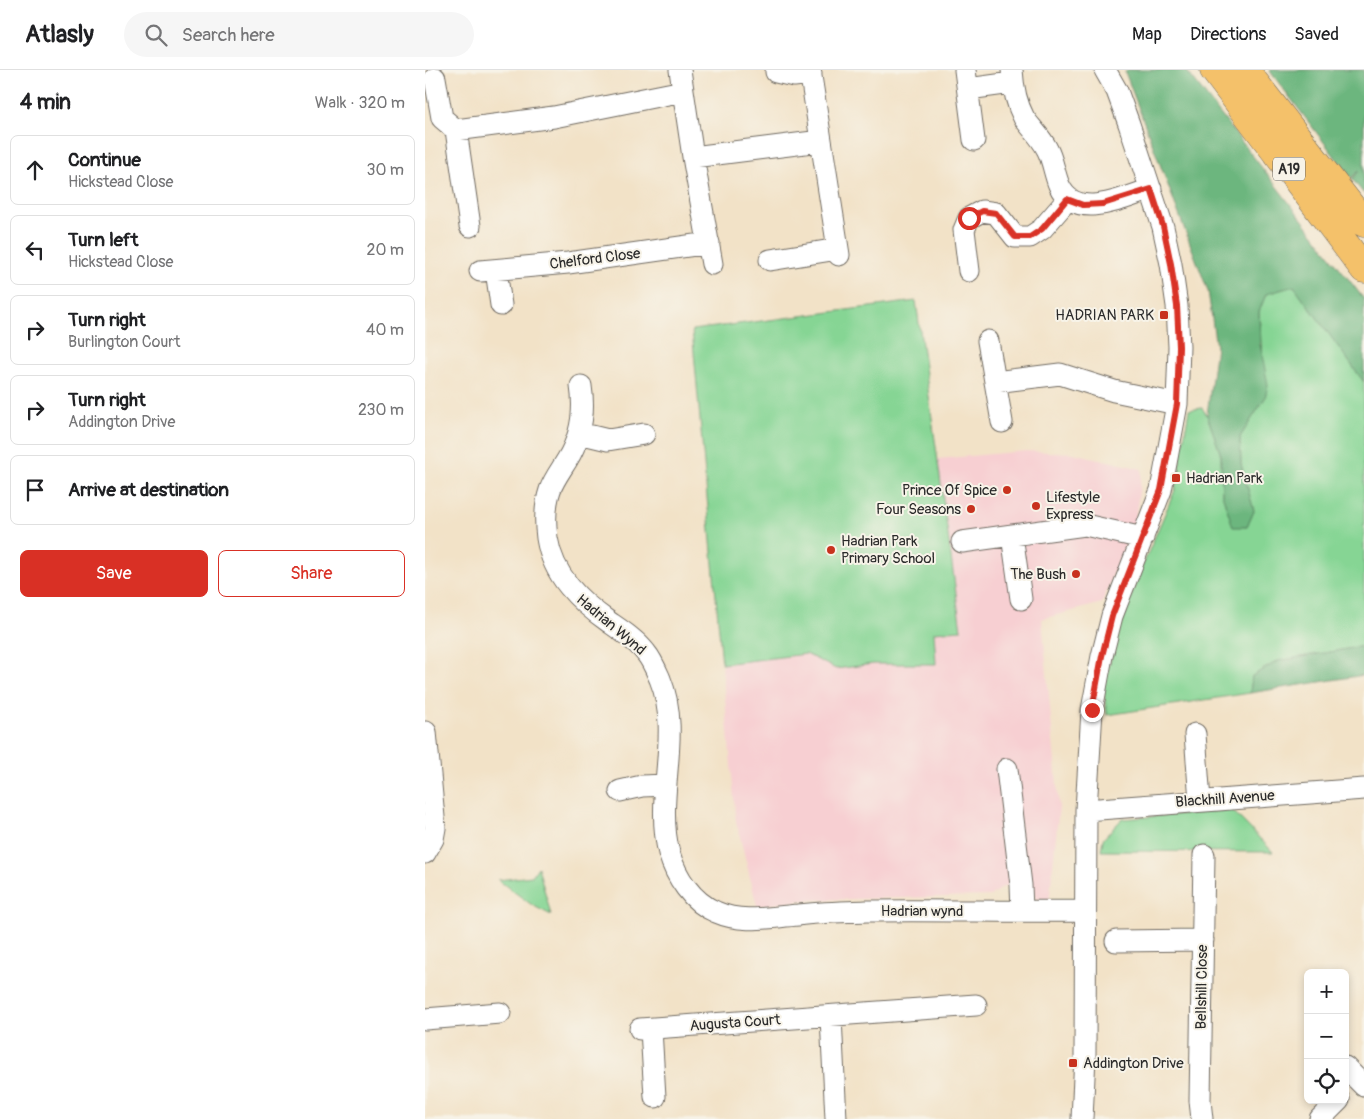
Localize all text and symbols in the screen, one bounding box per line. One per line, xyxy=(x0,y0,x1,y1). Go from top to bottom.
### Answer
search box xyxy=(124,12,474,57)
text: Atlasly xyxy=(25,20,94,49)
icon: search xyxy=(142,21,170,49)
text: Search here xyxy=(182,23,275,47)
text: Map xyxy=(1132,23,1162,46)
text: Directions xyxy=(1190,23,1266,46)
text: Saved xyxy=(1294,23,1339,46)
text: 4 min xyxy=(20,89,71,116)
text: Walk · 320 m xyxy=(315,93,405,113)
text: Continue xyxy=(68,148,141,172)
icon: ahead xyxy=(21,156,49,184)
road number: A19 xyxy=(1273,158,1305,180)
text: 30 m xyxy=(366,160,404,180)
text: Hickstead Close xyxy=(68,172,173,192)
route start xyxy=(958,207,981,230)
text: Turn left xyxy=(68,228,138,252)
icon: left xyxy=(21,236,49,264)
text: 20 m xyxy=(366,240,404,260)
street label: Chelford Close xyxy=(549,244,642,274)
text: Hickstead Close xyxy=(68,252,173,272)
place label: HADRIAN PARK xyxy=(1055,306,1154,325)
text: Turn right xyxy=(68,308,146,332)
marker: HADRIAN PARK xyxy=(1158,309,1170,321)
icon: right xyxy=(21,316,49,344)
text: 40 m xyxy=(366,320,404,340)
text: Burlington Court xyxy=(68,332,181,352)
text: Turn right xyxy=(68,388,146,412)
icon: right xyxy=(21,396,49,424)
text: 230 m xyxy=(358,400,404,420)
text: Addington Drive xyxy=(68,412,175,432)
place label: Hadrian Park xyxy=(1186,469,1263,488)
marker: Hadrian Park xyxy=(1170,472,1182,484)
icon: arrive xyxy=(21,476,49,504)
text: Arrive at destination xyxy=(68,478,229,502)
place label: Prince Of Spice xyxy=(902,481,998,500)
marker: Prince Of Spice xyxy=(1001,484,1013,496)
place label: Lifestyle Express xyxy=(1046,488,1100,524)
place label: Four Seasons xyxy=(876,500,961,519)
marker: Lifestyle Express xyxy=(1030,500,1042,512)
marker: Four Seasons xyxy=(965,503,977,515)
place label: Hadrian Park Primary School xyxy=(841,532,935,568)
marker: Hadrian Park Primary School xyxy=(825,544,837,556)
button: Save xyxy=(20,550,208,597)
button: Share xyxy=(218,550,405,597)
place label: The Bush xyxy=(1010,565,1066,584)
marker: The Bush xyxy=(1070,568,1082,580)
street label: Hadrian Wynd xyxy=(572,590,650,660)
route end xyxy=(1081,699,1104,722)
street label: Blackhill Avenue xyxy=(1175,786,1276,812)
street label: Hadrian wynd xyxy=(881,902,963,921)
street label: Bellshill Close xyxy=(1192,944,1212,1030)
map controls xyxy=(1304,969,1349,1104)
button: + xyxy=(1304,969,1349,1014)
street label: Augusta Court xyxy=(689,1010,782,1036)
button: − xyxy=(1304,1014,1349,1059)
place label: Addington Drive xyxy=(1083,1054,1184,1073)
marker: Addington Drive xyxy=(1067,1057,1079,1069)
button: locate xyxy=(1304,1059,1349,1104)

